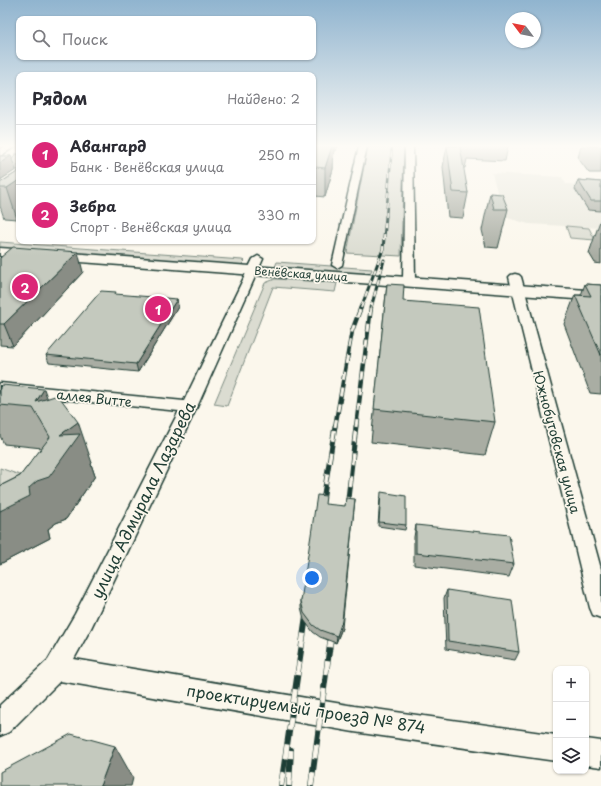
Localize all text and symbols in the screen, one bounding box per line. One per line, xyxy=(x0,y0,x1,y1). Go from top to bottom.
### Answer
north arrow xyxy=(505,12,541,48)
search box xyxy=(16,16,316,60)
icon: search xyxy=(30,27,52,49)
text: Поиск xyxy=(62,27,108,50)
text: Рядом xyxy=(32,85,87,111)
text: Найдено: 2 xyxy=(227,89,300,108)
text: Авангард xyxy=(70,134,146,157)
text: 1 xyxy=(42,145,48,164)
text: 250 m xyxy=(258,145,300,164)
text: Банк · Венёвская улица xyxy=(70,157,224,176)
text: Зебра xyxy=(70,194,116,217)
text: 2 xyxy=(40,205,50,224)
text: 330 m xyxy=(257,205,300,224)
text: Спорт · Венёвская улица xyxy=(70,217,232,236)
street label: Венёвская улица xyxy=(254,262,348,285)
pin: 2 xyxy=(12,272,38,302)
pin: 1 xyxy=(145,294,171,324)
street label: Южнобутовская улица xyxy=(529,368,586,516)
street label: аллея Витте xyxy=(56,384,133,411)
street label: улица Адмирала Лазарева xyxy=(84,397,201,602)
your location xyxy=(302,568,322,588)
map controls xyxy=(553,666,589,774)
button: + xyxy=(553,666,589,702)
street label: проектируемый проезд № 874 xyxy=(185,677,427,739)
button: − xyxy=(553,702,589,738)
button: layers xyxy=(553,738,589,774)

